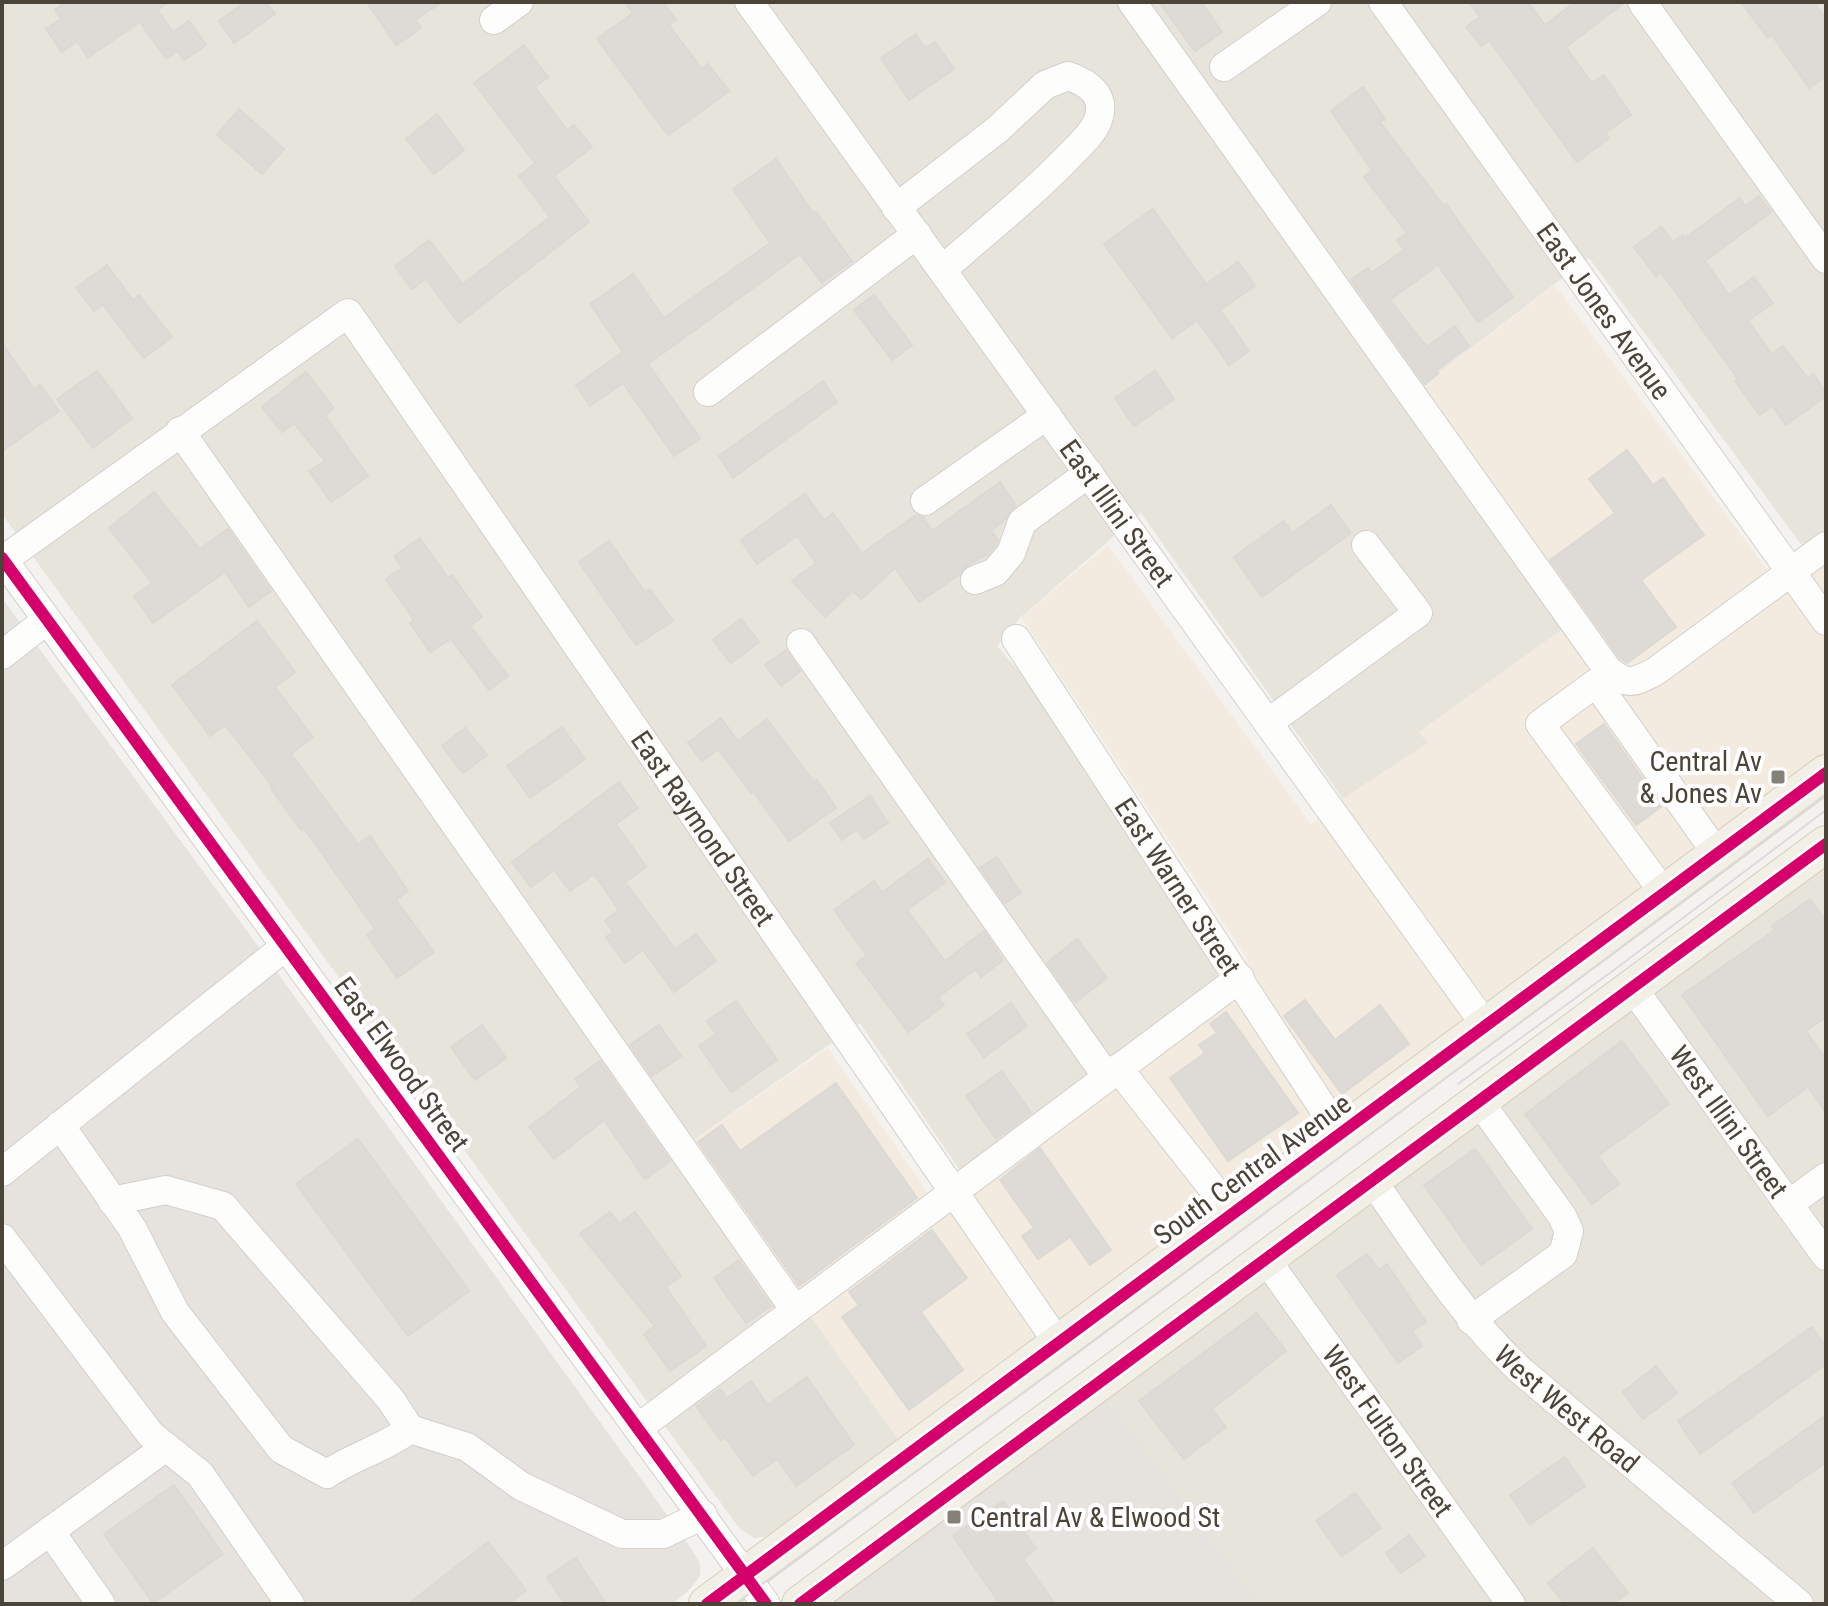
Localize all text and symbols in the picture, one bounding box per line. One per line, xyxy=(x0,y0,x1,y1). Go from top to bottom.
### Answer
street label: East Jones Avenue xyxy=(1530,217,1678,406)
street label: East Illini Street xyxy=(1053,434,1181,594)
street label: East Raymond Street xyxy=(624,725,781,932)
place label: Central Av & Jones Av xyxy=(1639,745,1762,810)
marker: Central Av & Jones Av xyxy=(1769,768,1787,786)
street label: East Warner Street xyxy=(1108,792,1248,982)
street label: East Elwood Street xyxy=(327,971,476,1158)
street label: West Illini Street xyxy=(1663,1039,1795,1205)
street label: South Central Avenue xyxy=(1147,1087,1357,1252)
street label: West West Road xyxy=(1487,1338,1645,1480)
street label: West Fulton Street xyxy=(1315,1339,1460,1523)
place label: Central Av & Elwood St xyxy=(970,1501,1220,1534)
marker: Central Av & Elwood St xyxy=(945,1508,963,1526)

